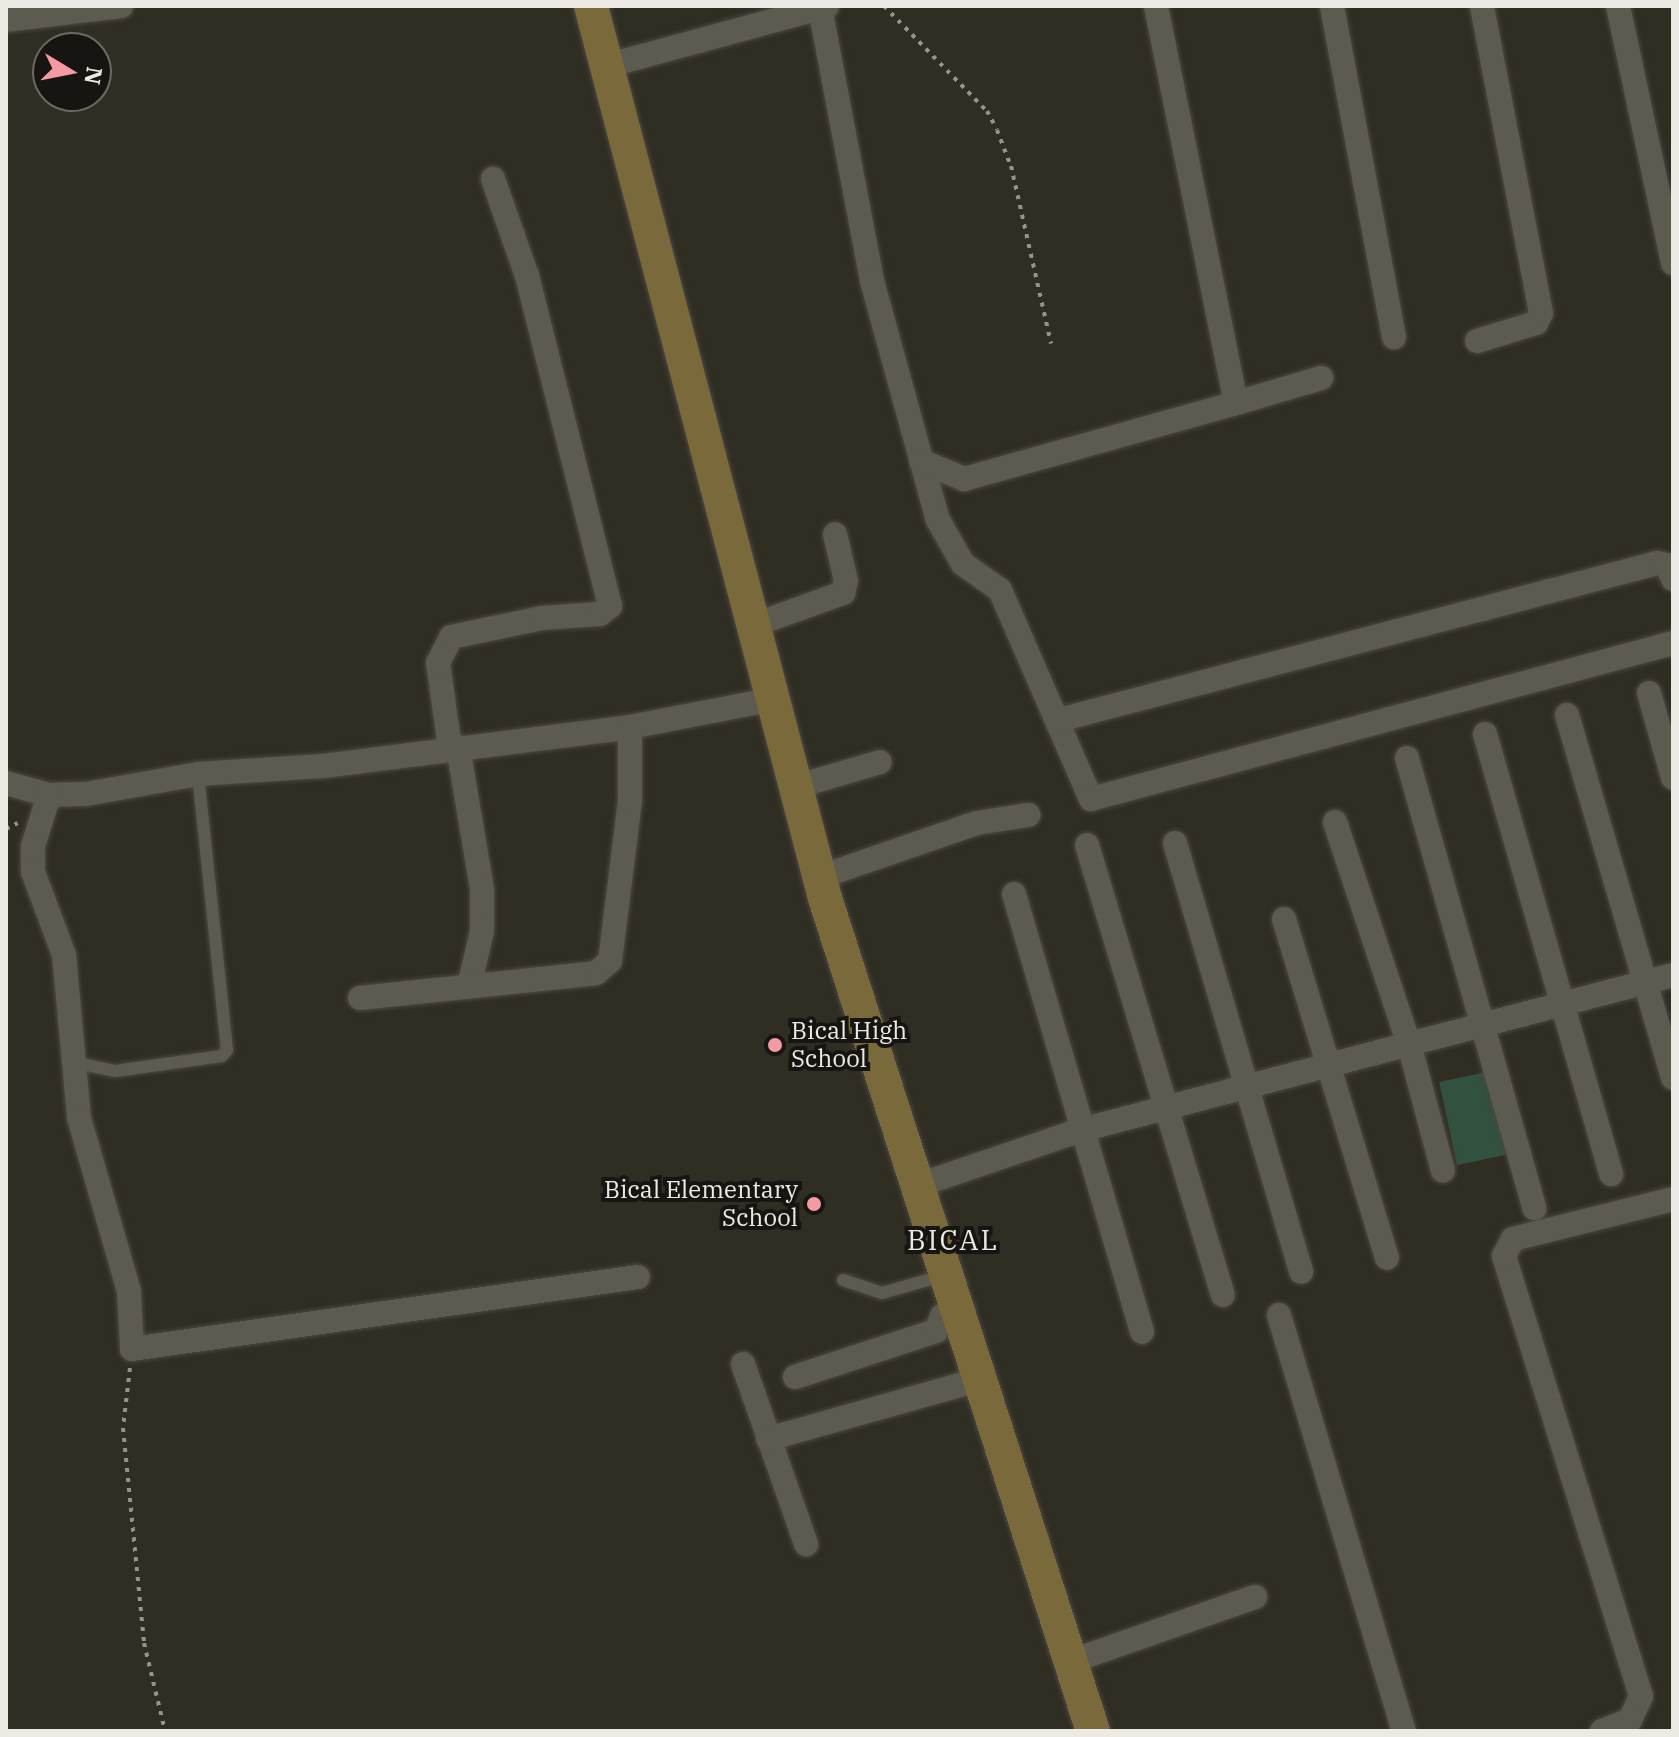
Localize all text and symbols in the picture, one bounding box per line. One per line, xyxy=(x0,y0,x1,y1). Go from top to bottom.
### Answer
north arrow xyxy=(32,32,112,112)
text: N xyxy=(78,65,110,87)
place label: Bical High School xyxy=(791,1017,907,1073)
marker: Bical High School xyxy=(766,1036,784,1054)
place label: Bical Elementary School xyxy=(604,1176,798,1232)
marker: Bical Elementary School xyxy=(805,1195,823,1213)
district label: BICAL xyxy=(907,1223,999,1257)

